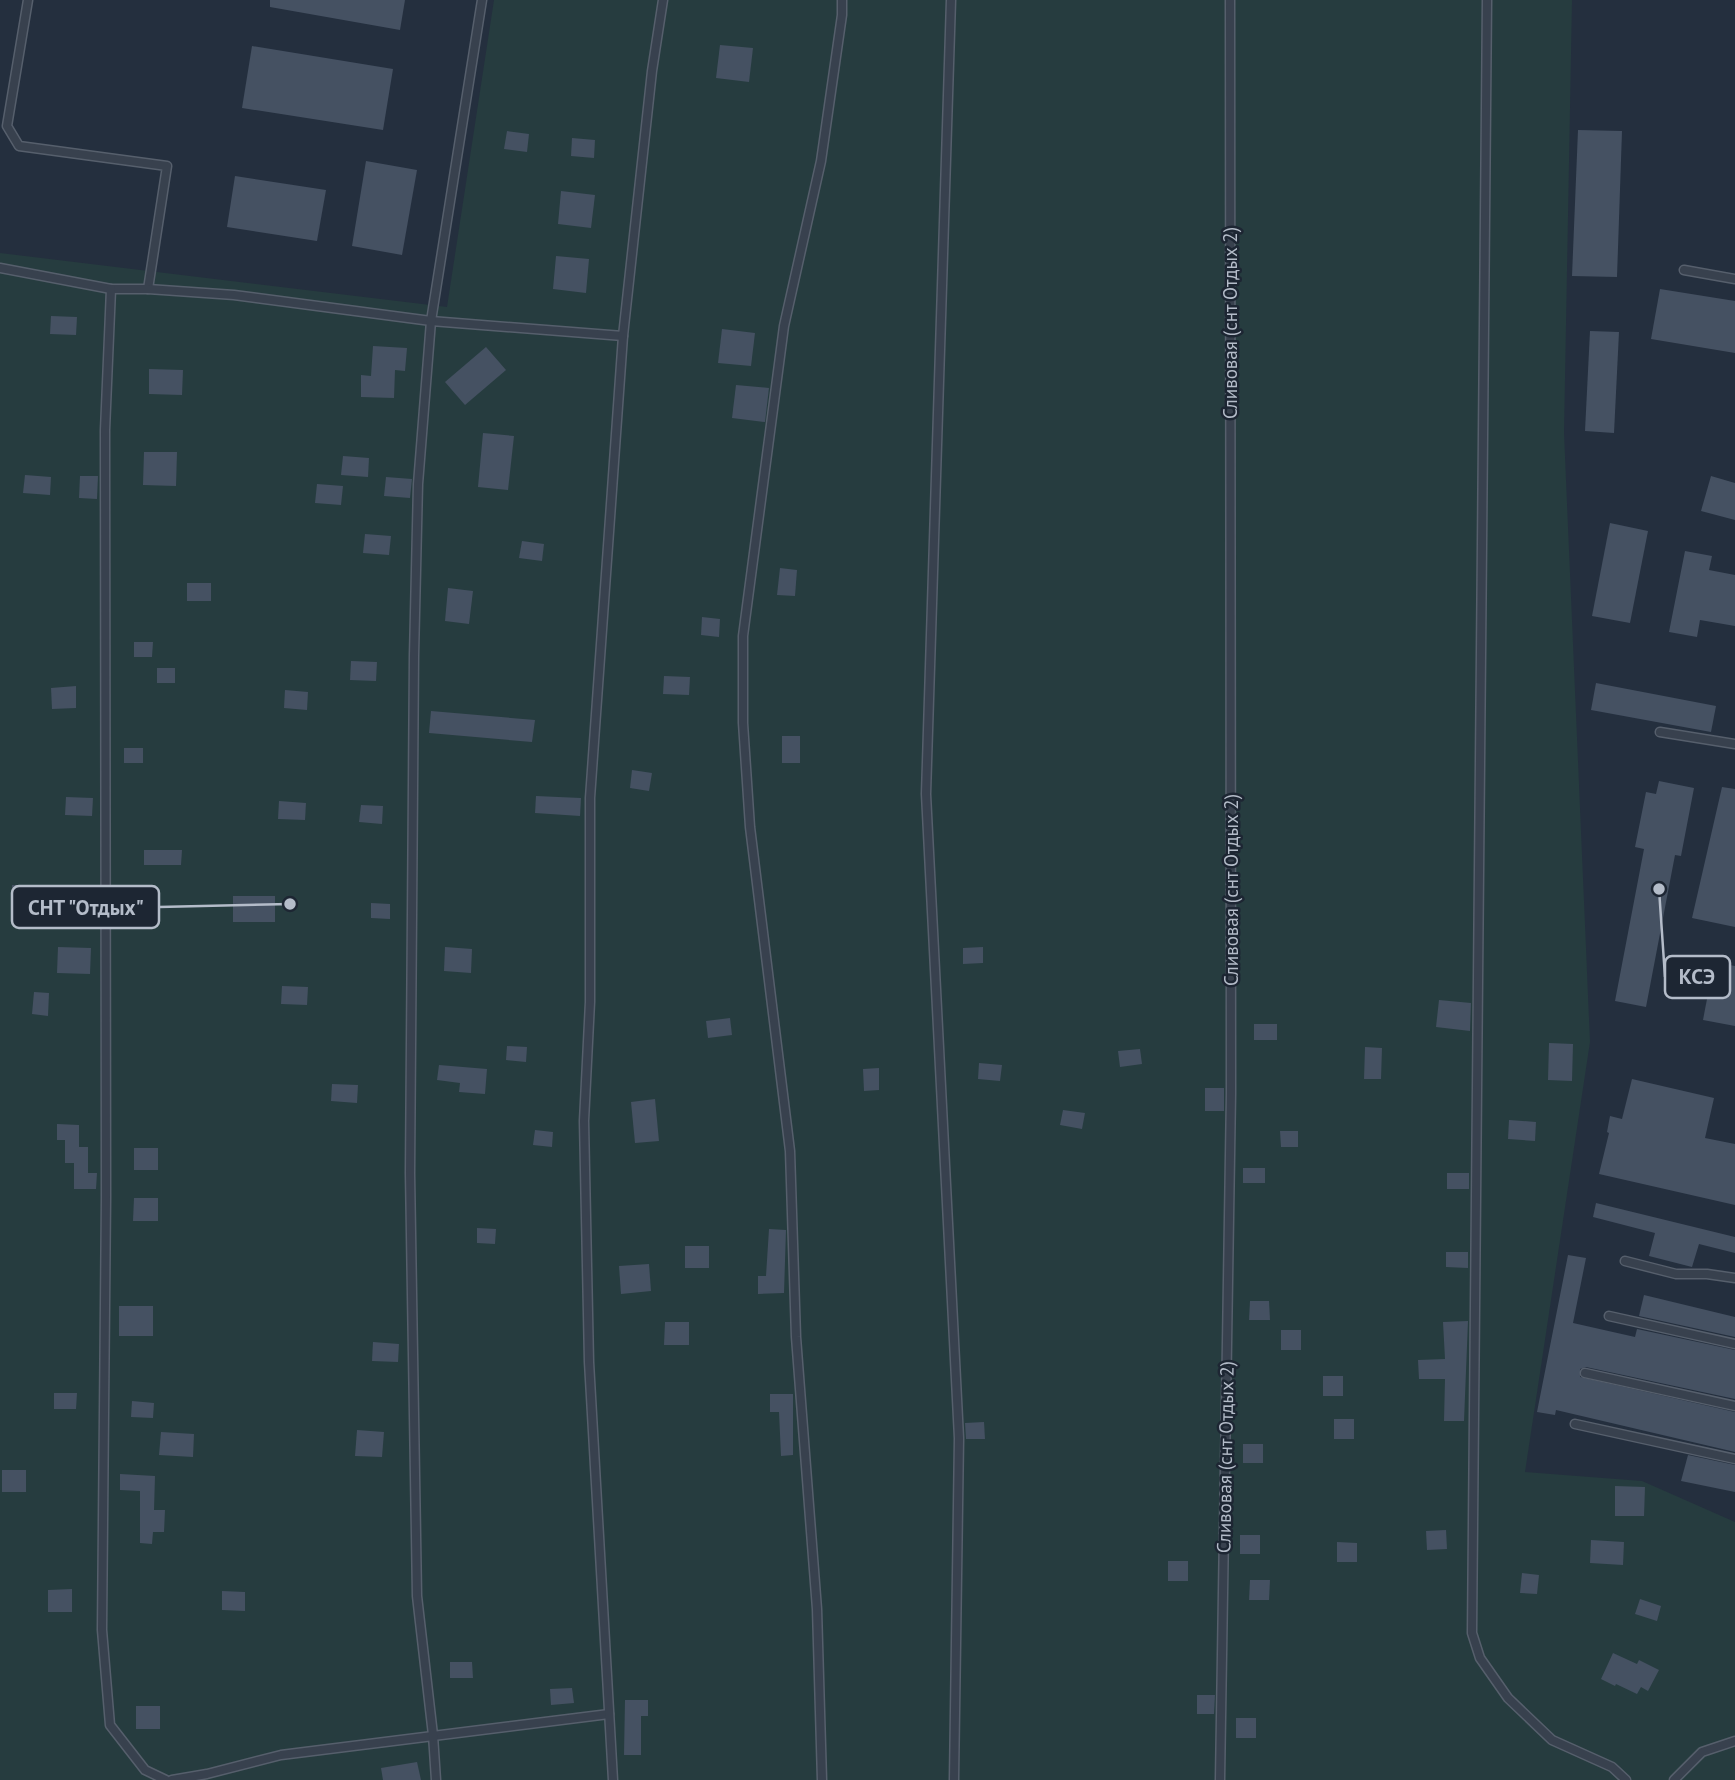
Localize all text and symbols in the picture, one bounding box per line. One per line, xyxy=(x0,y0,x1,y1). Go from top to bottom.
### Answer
street label: Сливовая (снт Отдых 2) xyxy=(1218,227,1242,419)
street label: Сливовая (снт Отдых 2) xyxy=(1219,794,1243,986)
callout: СНТ "Отдых" xyxy=(12,886,159,928)
text: СНТ "Отдых" xyxy=(28,894,144,921)
callout: КСЭ xyxy=(1665,956,1730,998)
text: КСЭ xyxy=(1679,963,1715,990)
street label: Сливовая (снт Отдых 2) xyxy=(1211,1361,1239,1553)

